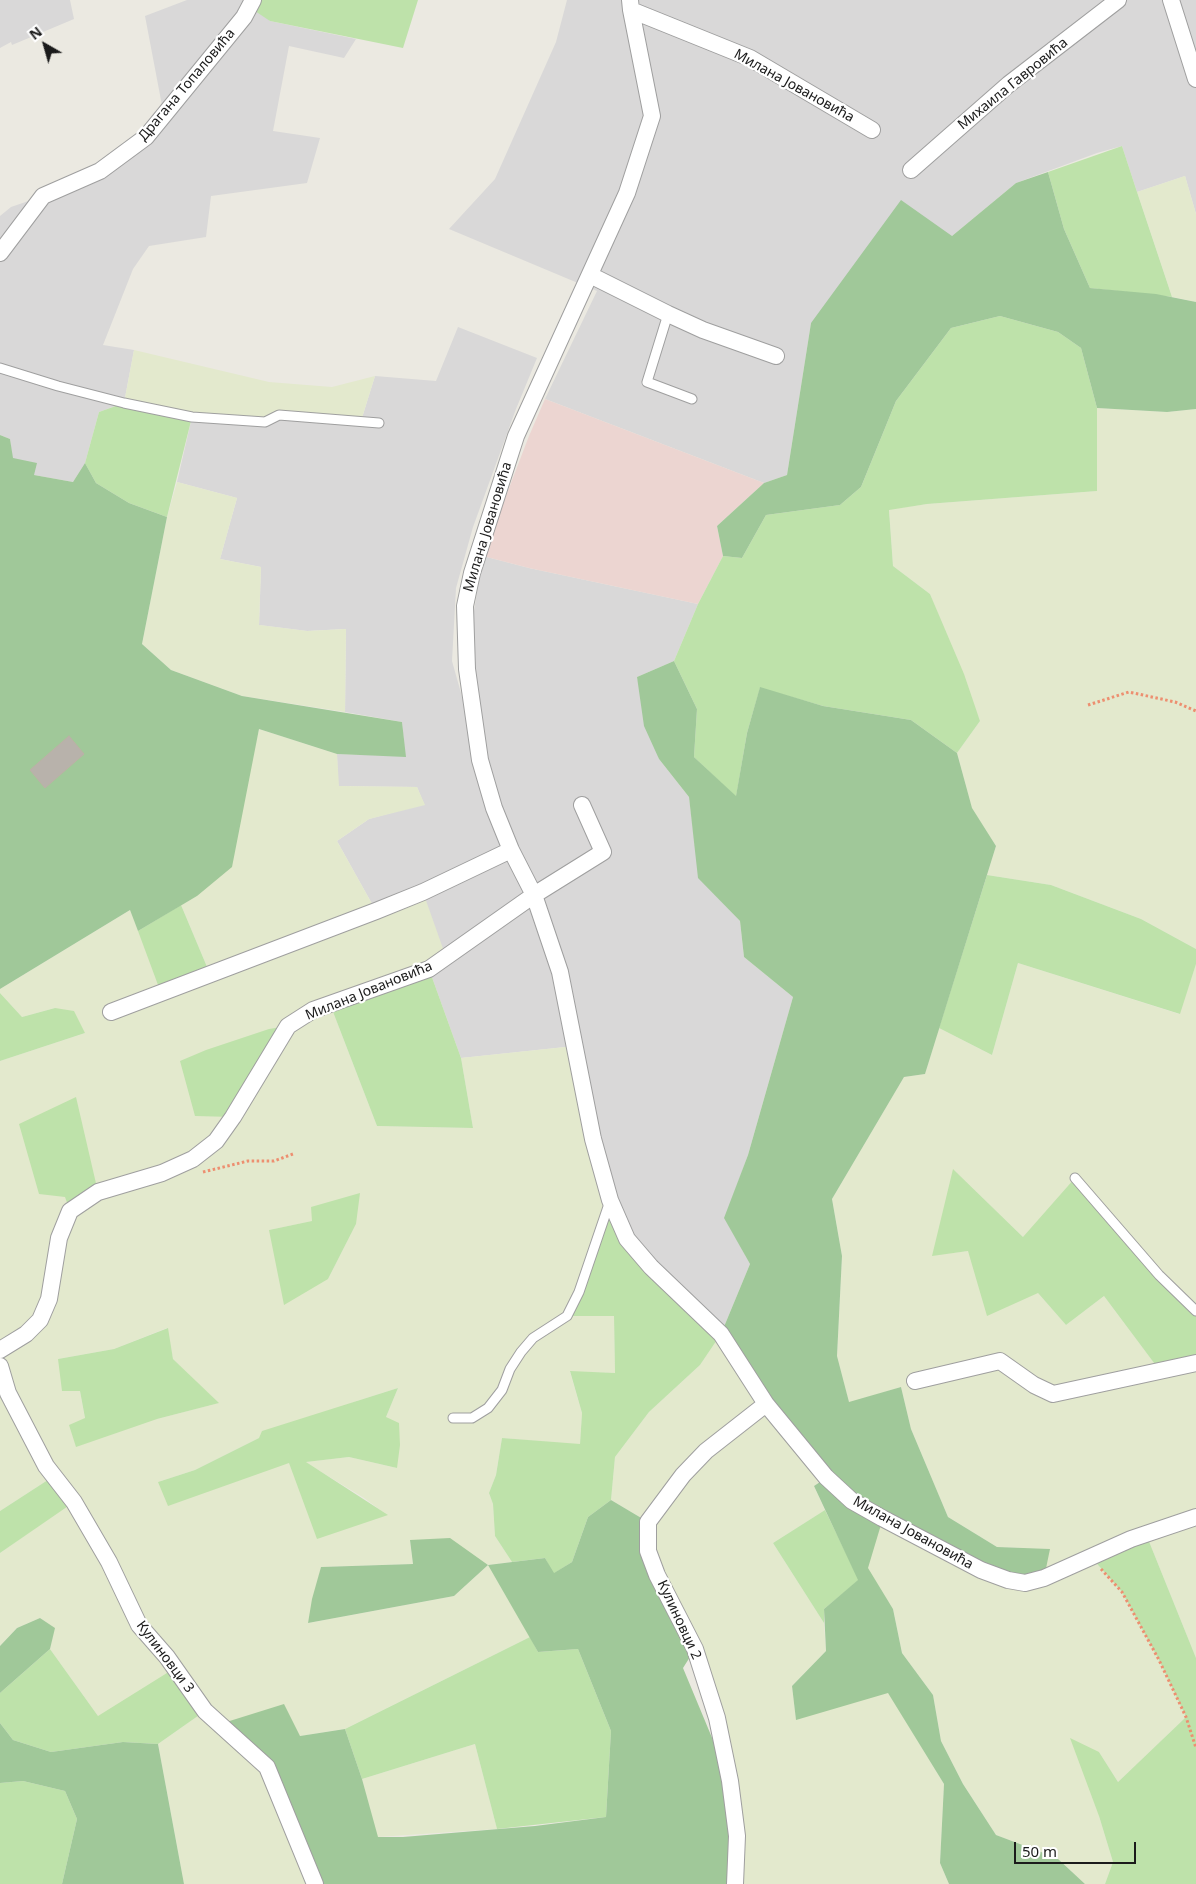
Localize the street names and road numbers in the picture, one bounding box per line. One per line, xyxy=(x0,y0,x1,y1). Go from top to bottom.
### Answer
street label: Драгана Топаловића xyxy=(135,25,239,145)
street label: Михаила Гавровића xyxy=(955,35,1071,133)
street label: Милана Јовановића xyxy=(731,46,857,126)
street label: Милана Јовановића xyxy=(460,460,516,594)
street label: Милана Јовановића xyxy=(303,958,435,1024)
street label: Милана Јовановића xyxy=(850,1493,976,1573)
street label: Кулиновци 2 xyxy=(653,1578,705,1662)
street label: Кулиновци 3 xyxy=(133,1618,197,1696)

